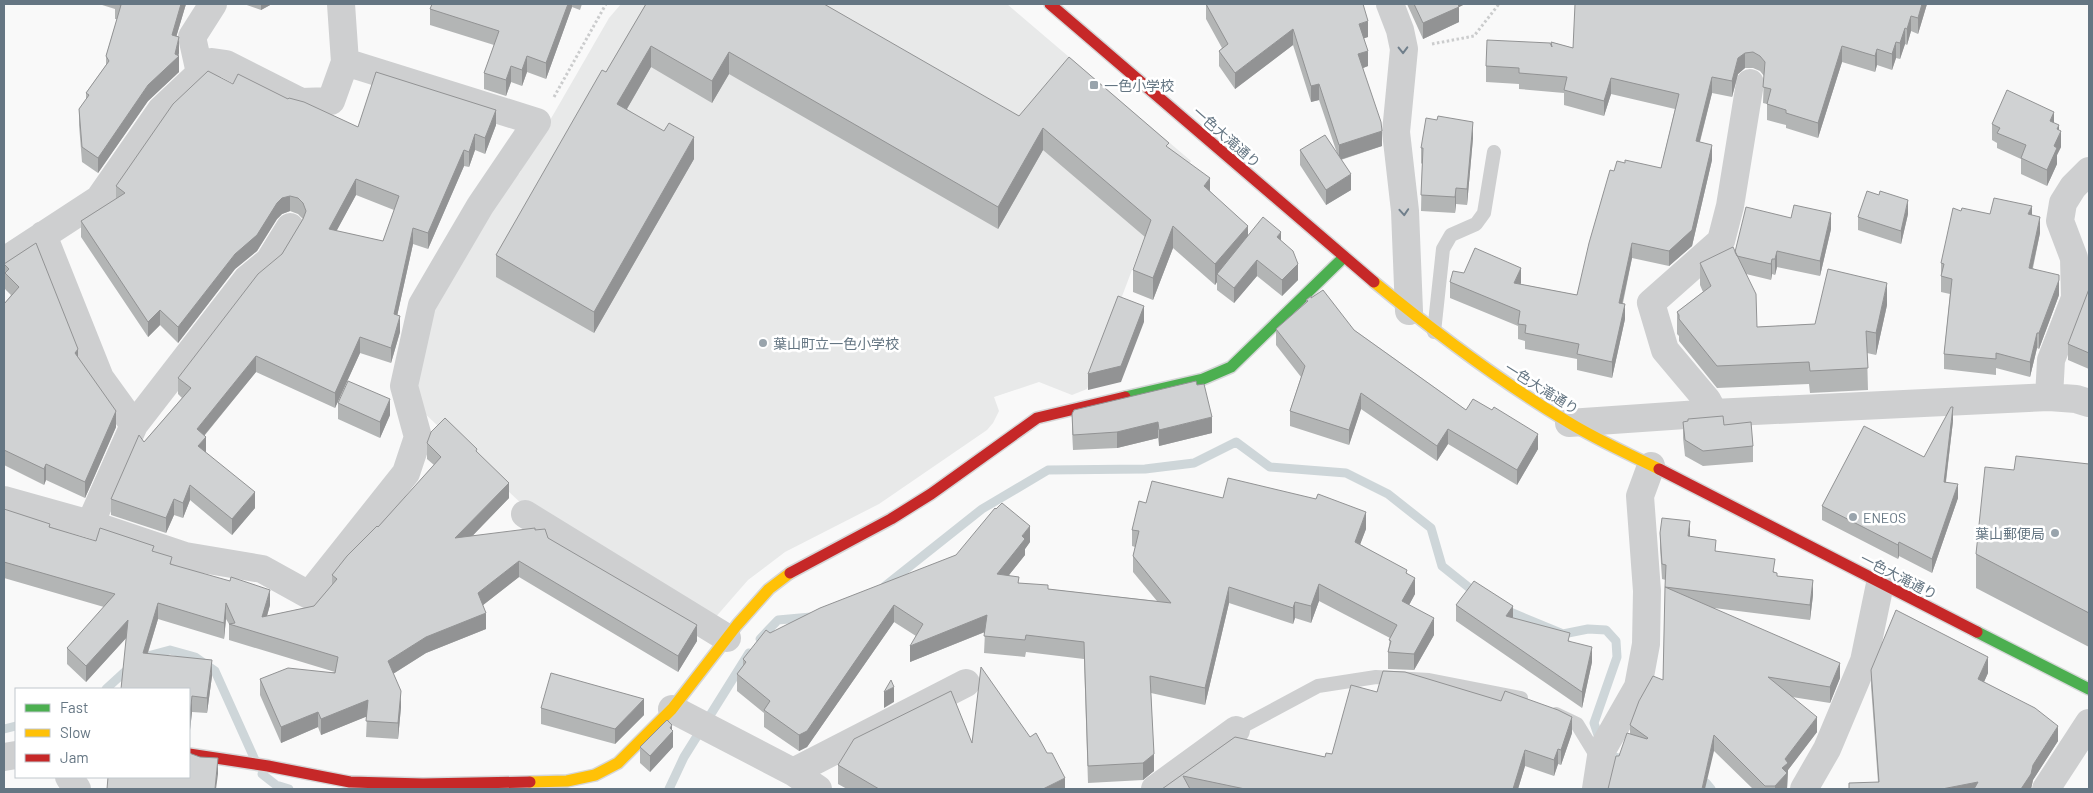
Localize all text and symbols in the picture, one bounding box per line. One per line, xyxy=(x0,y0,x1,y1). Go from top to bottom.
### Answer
one-way arrow xyxy=(1398,47,1408,55)
place label: 一色小学校 xyxy=(1104,77,1174,94)
marker: 一色小学校 xyxy=(1088,79,1100,91)
street label: 一色大滝通り xyxy=(1190,103,1264,171)
one-way arrow xyxy=(1399,208,1410,216)
place label: 葉山町立一色小学校 xyxy=(773,335,899,352)
marker: 葉山町立一色小学校 xyxy=(757,337,769,349)
street label: 一色大滝通り xyxy=(1502,359,1582,417)
place label: ENEOS xyxy=(1863,509,1906,526)
marker: ENEOS xyxy=(1847,511,1859,523)
place label: 葉山郵便局 xyxy=(1975,525,2045,542)
marker: 葉山郵便局 xyxy=(2049,527,2061,539)
street label: 一色大滝通り xyxy=(1858,549,1940,603)
legend xyxy=(15,688,190,778)
text: Fast xyxy=(60,698,88,716)
text: Slow xyxy=(60,723,91,741)
text: Jam xyxy=(60,748,89,766)

